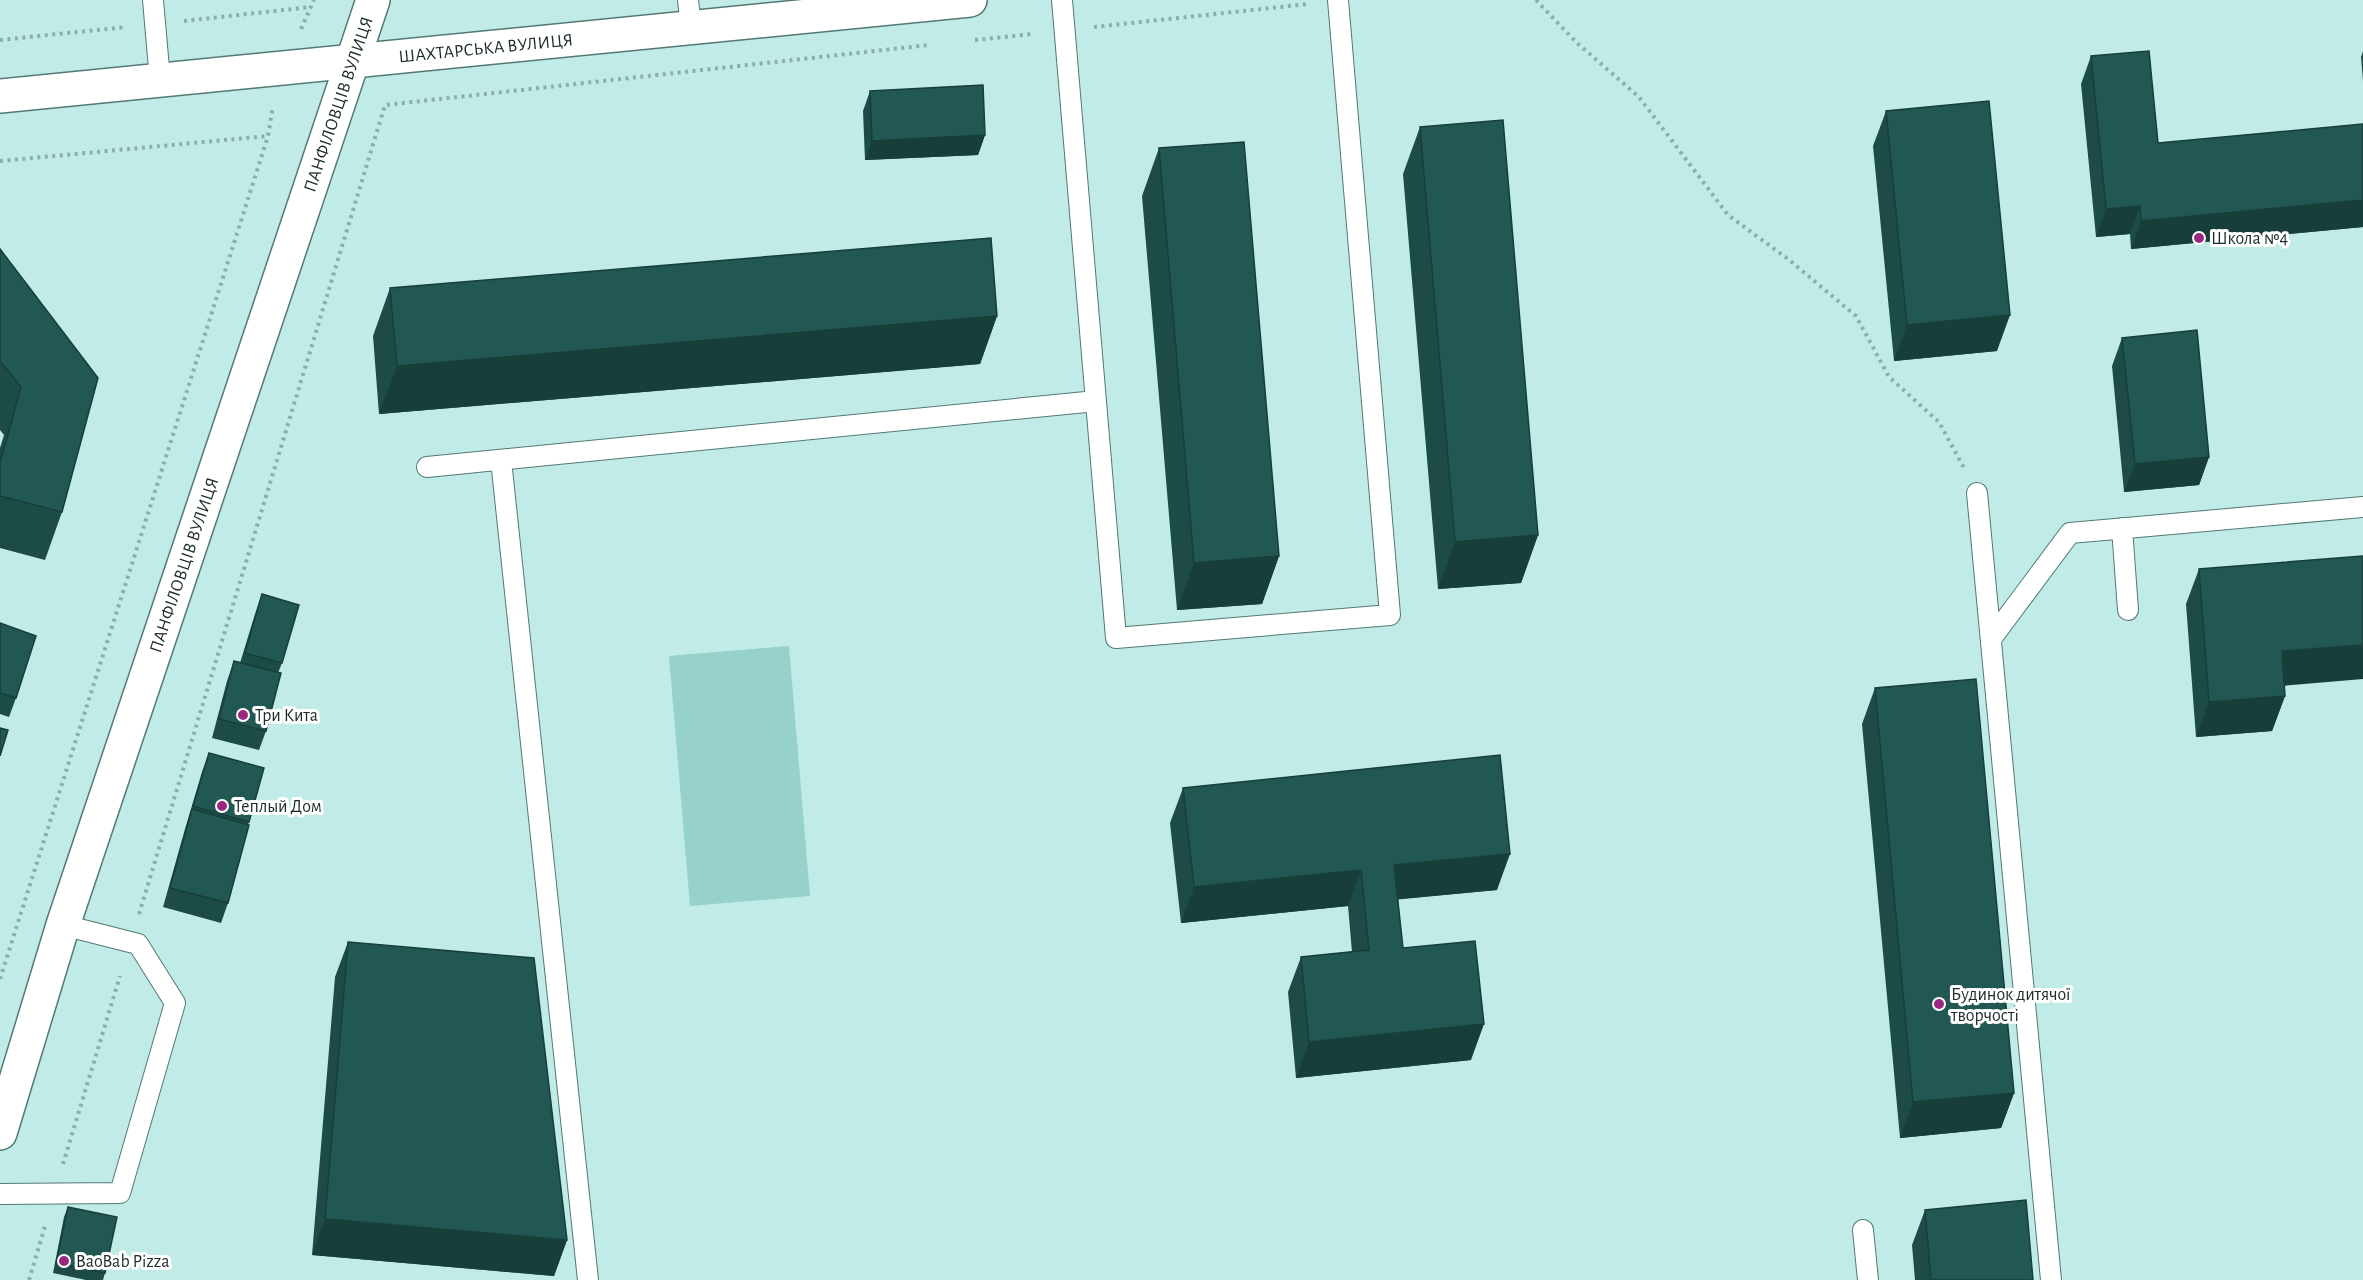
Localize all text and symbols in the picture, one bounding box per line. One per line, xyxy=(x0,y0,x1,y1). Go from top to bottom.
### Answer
street label: ПАНФІЛОВЦІВ ВУЛИЦЯ xyxy=(301,15,377,194)
street label: ШАХТАРСЬКА ВУЛИЦЯ xyxy=(398,31,574,67)
place label: Школа №4 xyxy=(2211,230,2288,248)
marker: Школа №4 xyxy=(2192,231,2206,245)
street label: ПАНФІЛОВЦІВ ВУЛИЦЯ xyxy=(147,475,222,655)
place label: Три Кита xyxy=(255,707,318,725)
marker: Три Кита xyxy=(236,708,250,722)
place label: Теплый Дом xyxy=(234,798,322,816)
marker: Теплый Дом xyxy=(215,799,229,813)
place label: Будинок дитячої творчості xyxy=(1950,986,2070,1025)
marker: Будинок дитячої творчості xyxy=(1932,997,1946,1011)
place label: BaoBab Pizza xyxy=(76,1253,170,1271)
marker: BaoBab Pizza xyxy=(57,1254,71,1268)

